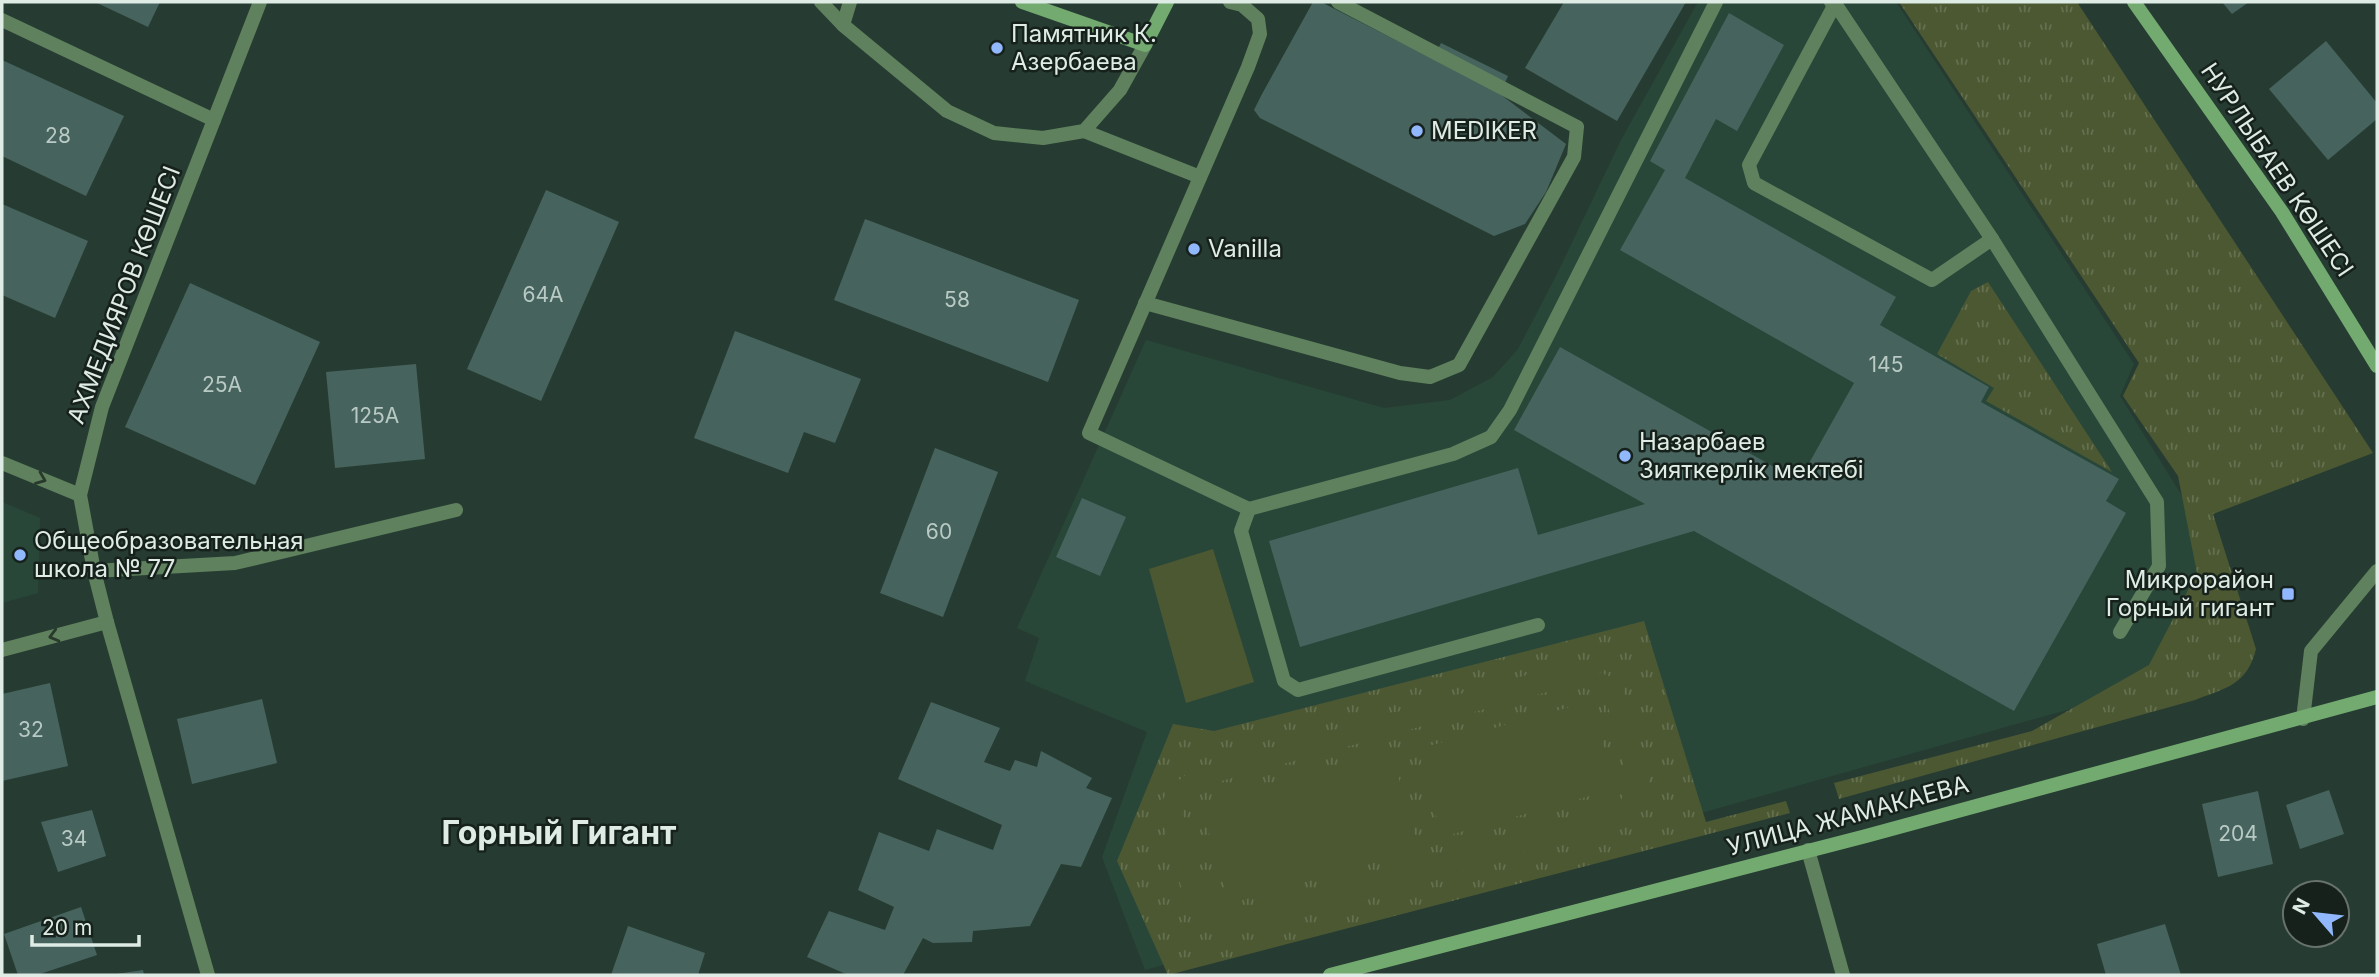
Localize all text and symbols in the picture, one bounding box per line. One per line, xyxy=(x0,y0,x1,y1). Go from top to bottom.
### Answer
place label: Памятник К. Азербаева xyxy=(1011,19,1157,76)
marker: Памятник К. Азербаева xyxy=(989,40,1005,56)
street label: НУРЛЫБАЕВ КӨШЕСІ xyxy=(2195,57,2360,282)
place label: MEDIKER xyxy=(1431,116,1537,145)
house number: 28 xyxy=(45,123,71,148)
marker: MEDIKER xyxy=(1409,123,1425,139)
street label: АХМЕДИЯРОВ КӨШЕСІ xyxy=(61,162,186,428)
place label: Vanilla xyxy=(1208,234,1282,263)
marker: Vanilla xyxy=(1186,241,1202,257)
house number: 64А xyxy=(522,282,564,307)
house number: 58 xyxy=(944,287,970,312)
house number: 145 xyxy=(1869,352,1903,377)
house number: 25А xyxy=(202,372,242,397)
house number: 125А xyxy=(351,403,399,428)
place label: Назарбаев Зияткерлік мектебі xyxy=(1639,427,1864,484)
marker: Назарбаев Зияткерлік мектебі xyxy=(1617,448,1633,464)
one-way arrow xyxy=(34,470,46,484)
house number: 60 xyxy=(926,519,952,544)
place label: Общеобразовательная школа № 77 xyxy=(34,526,304,583)
marker: Общеобразовательная школа № 77 xyxy=(12,547,28,563)
place label: Микрорайон Горный гигант xyxy=(2106,565,2274,622)
marker: Микрорайон Горный гигант xyxy=(2280,586,2296,602)
one-way arrow xyxy=(49,628,61,642)
house number: 32 xyxy=(18,717,44,742)
street label: УЛИЦА ЖАМАКАЕВА xyxy=(1724,769,1972,862)
district label: Горный Гигант xyxy=(442,813,677,852)
house number: 204 xyxy=(2218,821,2258,846)
house number: 34 xyxy=(61,826,87,851)
north arrow xyxy=(2281,879,2351,949)
text: N xyxy=(2288,894,2315,918)
scale bar xyxy=(32,904,138,948)
text: 20 m xyxy=(42,915,92,940)

